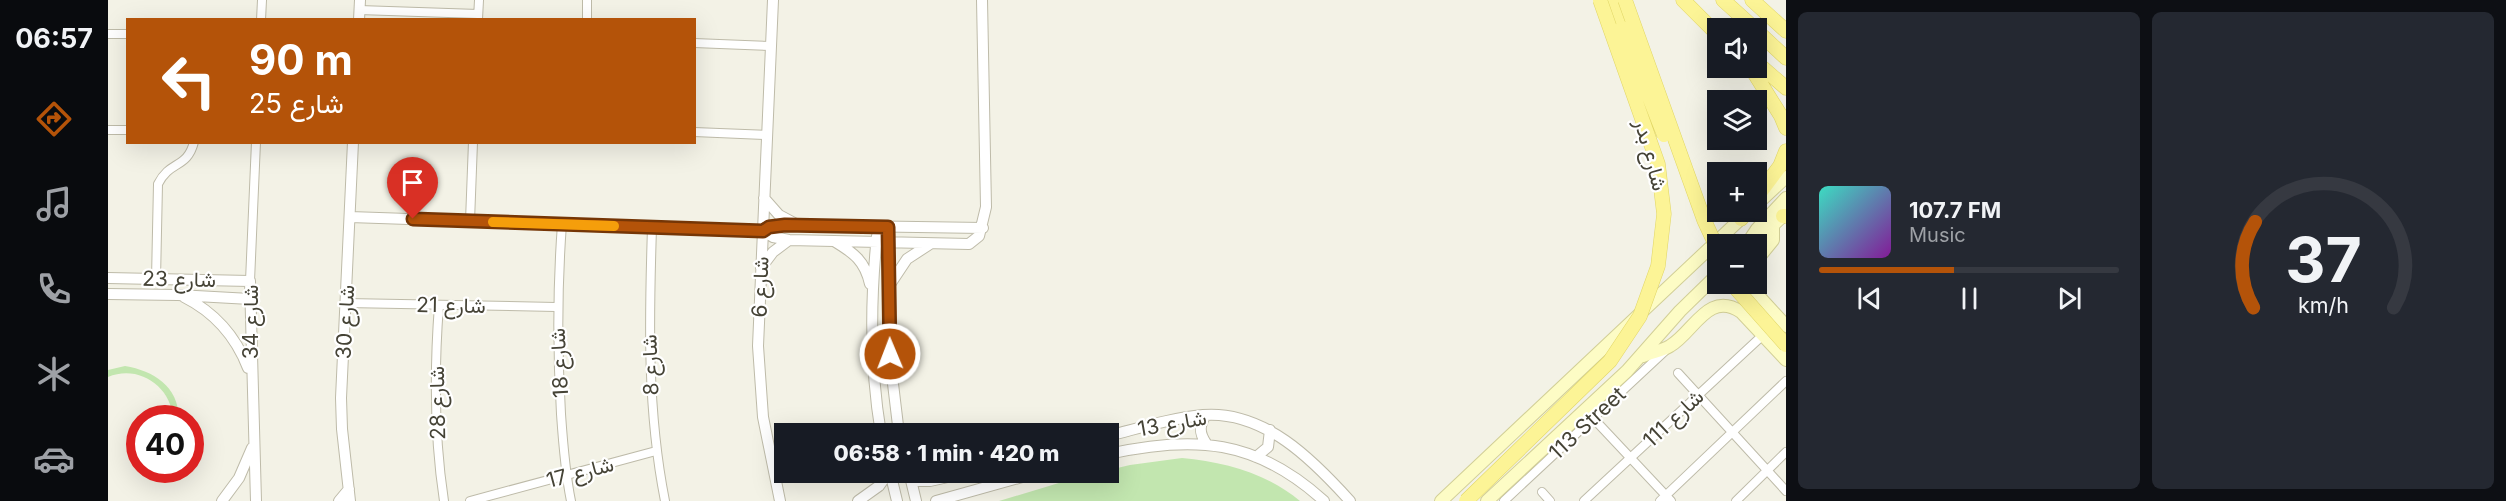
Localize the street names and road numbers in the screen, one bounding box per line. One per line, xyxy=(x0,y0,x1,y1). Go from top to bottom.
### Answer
street label: شارع بدر xyxy=(1627,116,1672,194)
street label: شارع 6 xyxy=(746,256,776,318)
street label: شارع 23 xyxy=(142,266,216,294)
street label: شارع 30 xyxy=(331,284,361,360)
street label: شارع 34 xyxy=(238,285,265,359)
street label: شارع 21 xyxy=(416,292,486,320)
street label: شارع 18 xyxy=(545,327,575,398)
street label: شارع 8 xyxy=(636,334,666,396)
street label: شارع 28 xyxy=(424,366,452,440)
street label: 113 Street xyxy=(1544,381,1630,465)
street label: شارع 111 xyxy=(1637,384,1710,454)
street label: شارع 13 xyxy=(1136,405,1209,443)
street label: شارع 17 xyxy=(544,451,617,495)

